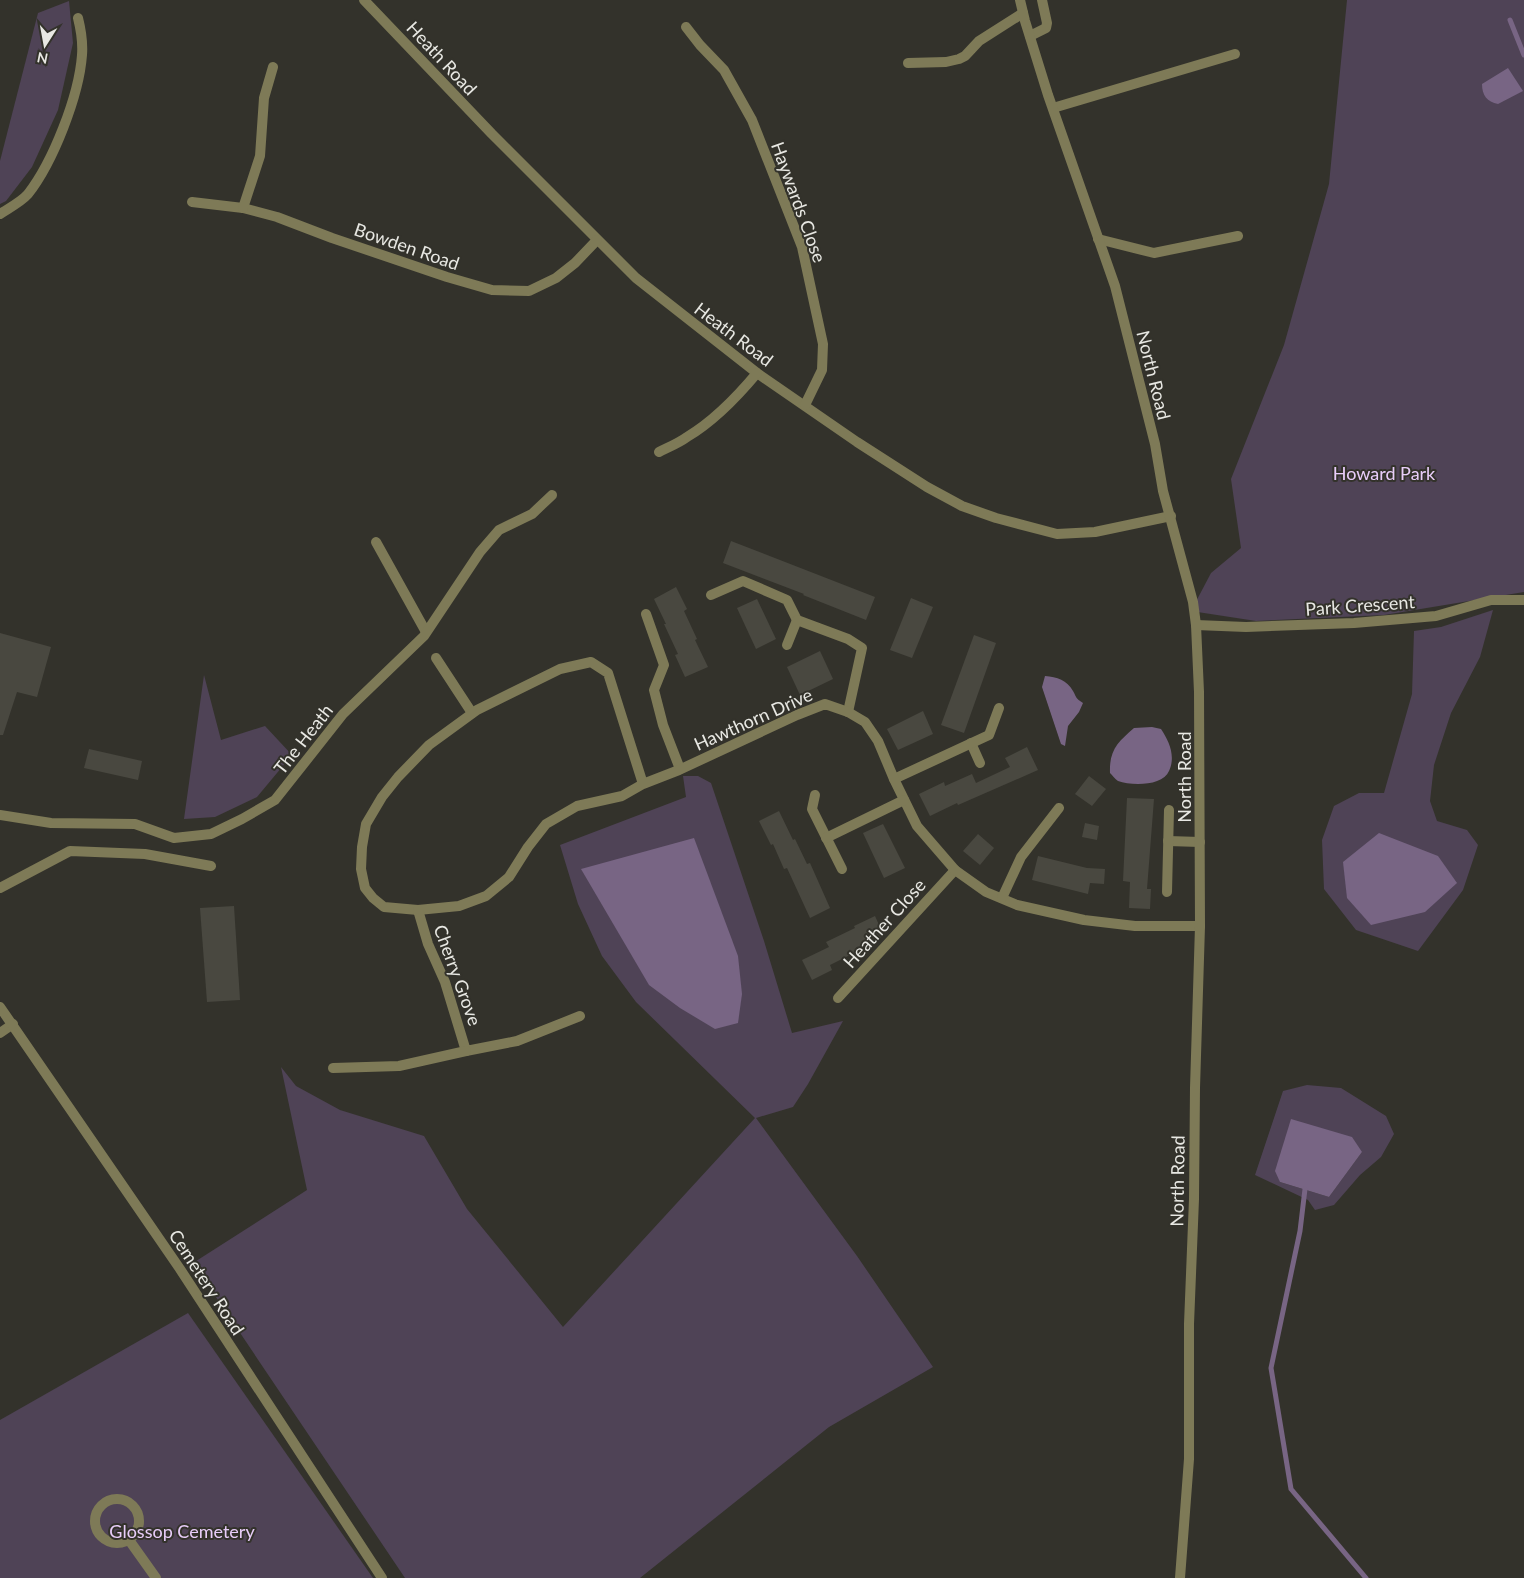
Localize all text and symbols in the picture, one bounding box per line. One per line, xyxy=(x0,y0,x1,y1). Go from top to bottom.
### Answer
street label: Heath Road xyxy=(402,17,482,99)
north arrow xyxy=(20,20,70,70)
text: N xyxy=(36,49,49,68)
street label: Haywards Close xyxy=(767,139,831,265)
street label: Bowden Road xyxy=(352,218,462,274)
street label: Heath Road xyxy=(690,297,778,371)
street label: North Road xyxy=(1132,328,1176,422)
park label: Howard Park xyxy=(1333,462,1436,484)
street label: Park Crescent xyxy=(1305,590,1416,620)
street label: Hawthorn Drive xyxy=(690,683,816,755)
street label: The Heath xyxy=(269,700,337,778)
street label: North Road xyxy=(1173,731,1195,823)
street label: Heather Close xyxy=(838,874,930,972)
street label: Cherry Grove xyxy=(430,922,486,1028)
street label: North Road xyxy=(1165,1135,1189,1227)
street label: Cemetery Road xyxy=(165,1225,249,1339)
park label: Glossop Cemetery xyxy=(109,1520,255,1542)

